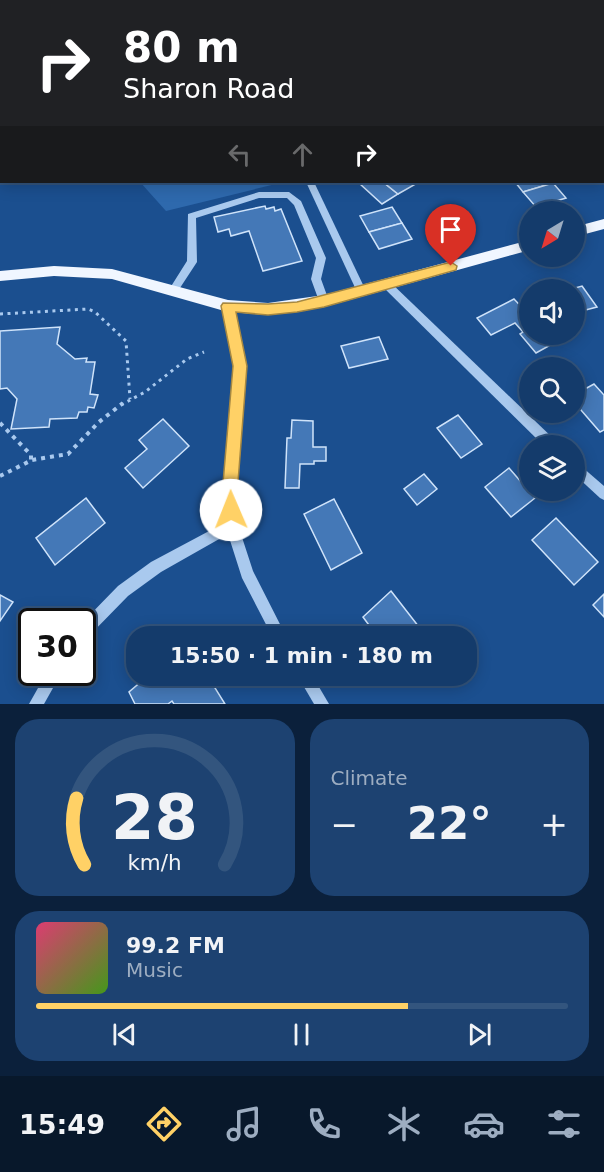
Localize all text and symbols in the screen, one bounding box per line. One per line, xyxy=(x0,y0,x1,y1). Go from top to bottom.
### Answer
text: 80 m xyxy=(123,23,240,72)
icon: right xyxy=(24,24,102,102)
text: Sharon Road xyxy=(123,73,294,104)
icon: left xyxy=(223,138,256,171)
icon: ahead xyxy=(286,138,319,171)
icon: right xyxy=(349,138,382,171)
north arrow xyxy=(519,201,585,267)
map controls xyxy=(519,201,585,501)
pin xyxy=(425,204,476,266)
icon: arrive xyxy=(434,213,467,246)
button: sound xyxy=(519,279,585,345)
button: search xyxy=(519,357,585,423)
button: layers xyxy=(519,435,585,501)
position arrow xyxy=(199,478,263,542)
speed limit sign: 30 xyxy=(18,608,96,686)
text: 15:50 · 1 min · 180 m xyxy=(170,643,433,668)
text: Climate xyxy=(331,766,407,790)
text: 28 xyxy=(111,781,198,854)
text: 22° xyxy=(407,797,492,850)
text: − xyxy=(331,805,358,844)
text: + xyxy=(540,805,568,844)
text: km/h xyxy=(128,850,182,875)
text: 99.2 FM xyxy=(126,933,225,958)
text: Music xyxy=(126,958,183,982)
icon: previous xyxy=(108,1018,141,1051)
icon: pause xyxy=(285,1018,318,1051)
icon: next xyxy=(463,1018,496,1051)
icon: directions xyxy=(143,1103,185,1145)
icon: music xyxy=(223,1103,265,1145)
icon: phone xyxy=(303,1103,345,1145)
icon: climate xyxy=(383,1103,425,1145)
icon: car xyxy=(463,1103,505,1145)
icon: filters xyxy=(543,1103,585,1145)
text: 15:49 xyxy=(19,1109,105,1140)

